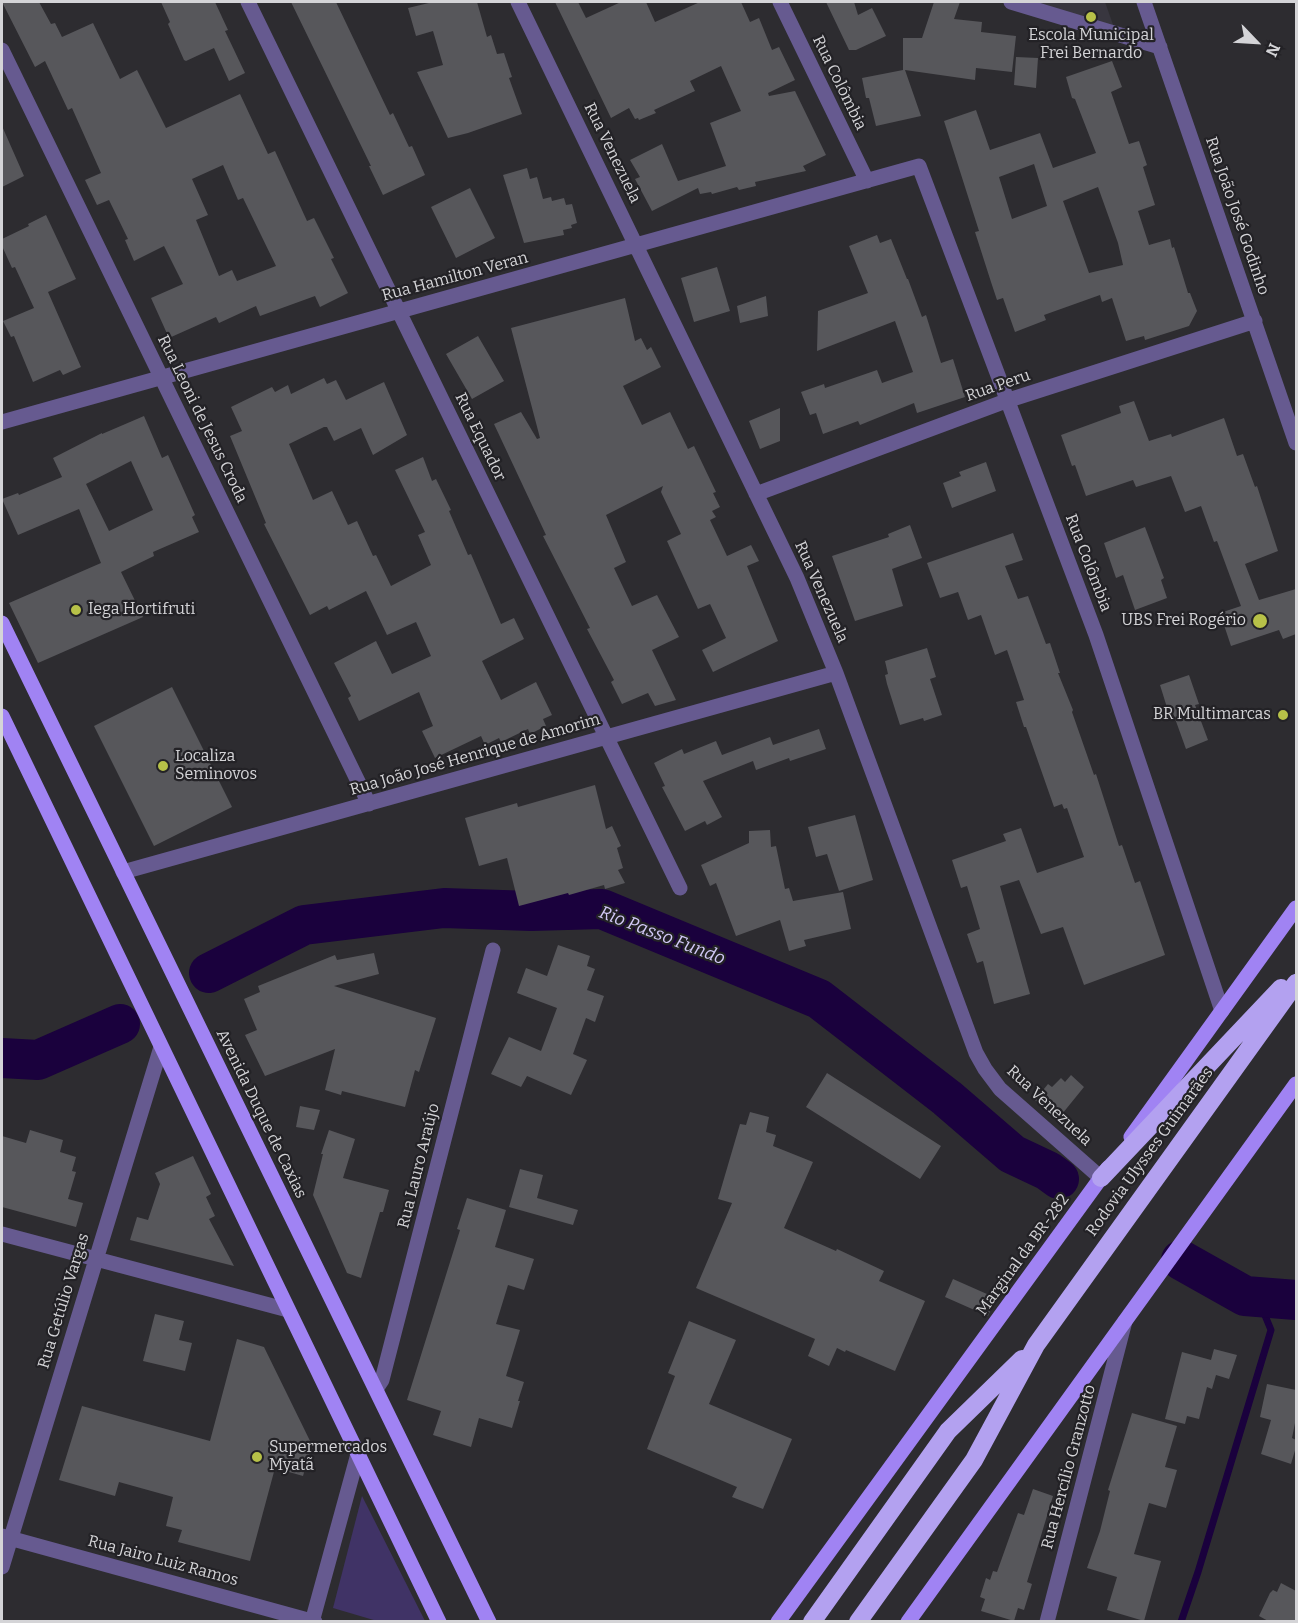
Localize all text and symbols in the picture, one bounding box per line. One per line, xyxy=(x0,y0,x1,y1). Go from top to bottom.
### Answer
marker: Escola Municipal Frei Bernardo xyxy=(1084,10,1098,24)
north arrow xyxy=(1226,12,1286,72)
place label: Escola Municipal Frei Bernardo xyxy=(1028,26,1154,64)
street label: Rua Colômbia xyxy=(808,33,870,133)
text: N xyxy=(1262,40,1284,59)
street label: Rua Venezuela xyxy=(579,100,645,206)
street label: Rua João José Godinho xyxy=(1201,134,1273,298)
street label: Rua Hamilton Veran xyxy=(380,248,530,306)
street label: Rua Leoni de Jesus Croda xyxy=(153,332,251,506)
street label: Rua Peru xyxy=(963,366,1033,406)
street label: Rua Equador xyxy=(450,390,510,484)
street label: Rua Colômbia xyxy=(1061,512,1115,614)
street label: Rua Venezuela xyxy=(790,538,852,646)
place label: Iega Hortifruti xyxy=(88,600,195,620)
marker: Iega Hortifruti xyxy=(69,603,83,617)
place label: UBS Frei Rogério xyxy=(1121,611,1246,631)
marker: UBS Frei Rogério xyxy=(1251,612,1269,630)
place label: BR Multimarcas xyxy=(1153,705,1271,725)
marker: BR Multimarcas xyxy=(1276,708,1290,722)
street label: Rua João José Henrique de Amorim xyxy=(348,710,602,800)
place label: Localiza Seminovos xyxy=(175,747,257,785)
marker: Localiza Seminovos xyxy=(156,759,170,773)
water label: Rio Passo Fundo xyxy=(596,902,728,970)
street label: Avenida Duque de Caxias xyxy=(212,1026,310,1202)
street label: Rua Venezuela xyxy=(1003,1062,1095,1150)
street label: Rodovia Ulysses Guimarães xyxy=(1082,1064,1218,1240)
street label: Rua Lauro Araújo xyxy=(394,1101,444,1231)
street label: Marginal da BR-282 xyxy=(973,1191,1073,1319)
street label: Rua Getúlio Vargas xyxy=(34,1231,94,1371)
street label: Rua Hercílio Granzotto xyxy=(1038,1383,1100,1551)
place label: Supermercados Myatã xyxy=(269,1438,387,1476)
marker: Supermercados Myatã xyxy=(250,1450,264,1464)
street label: Rua Jairo Luiz Ramos xyxy=(86,1532,240,1590)

